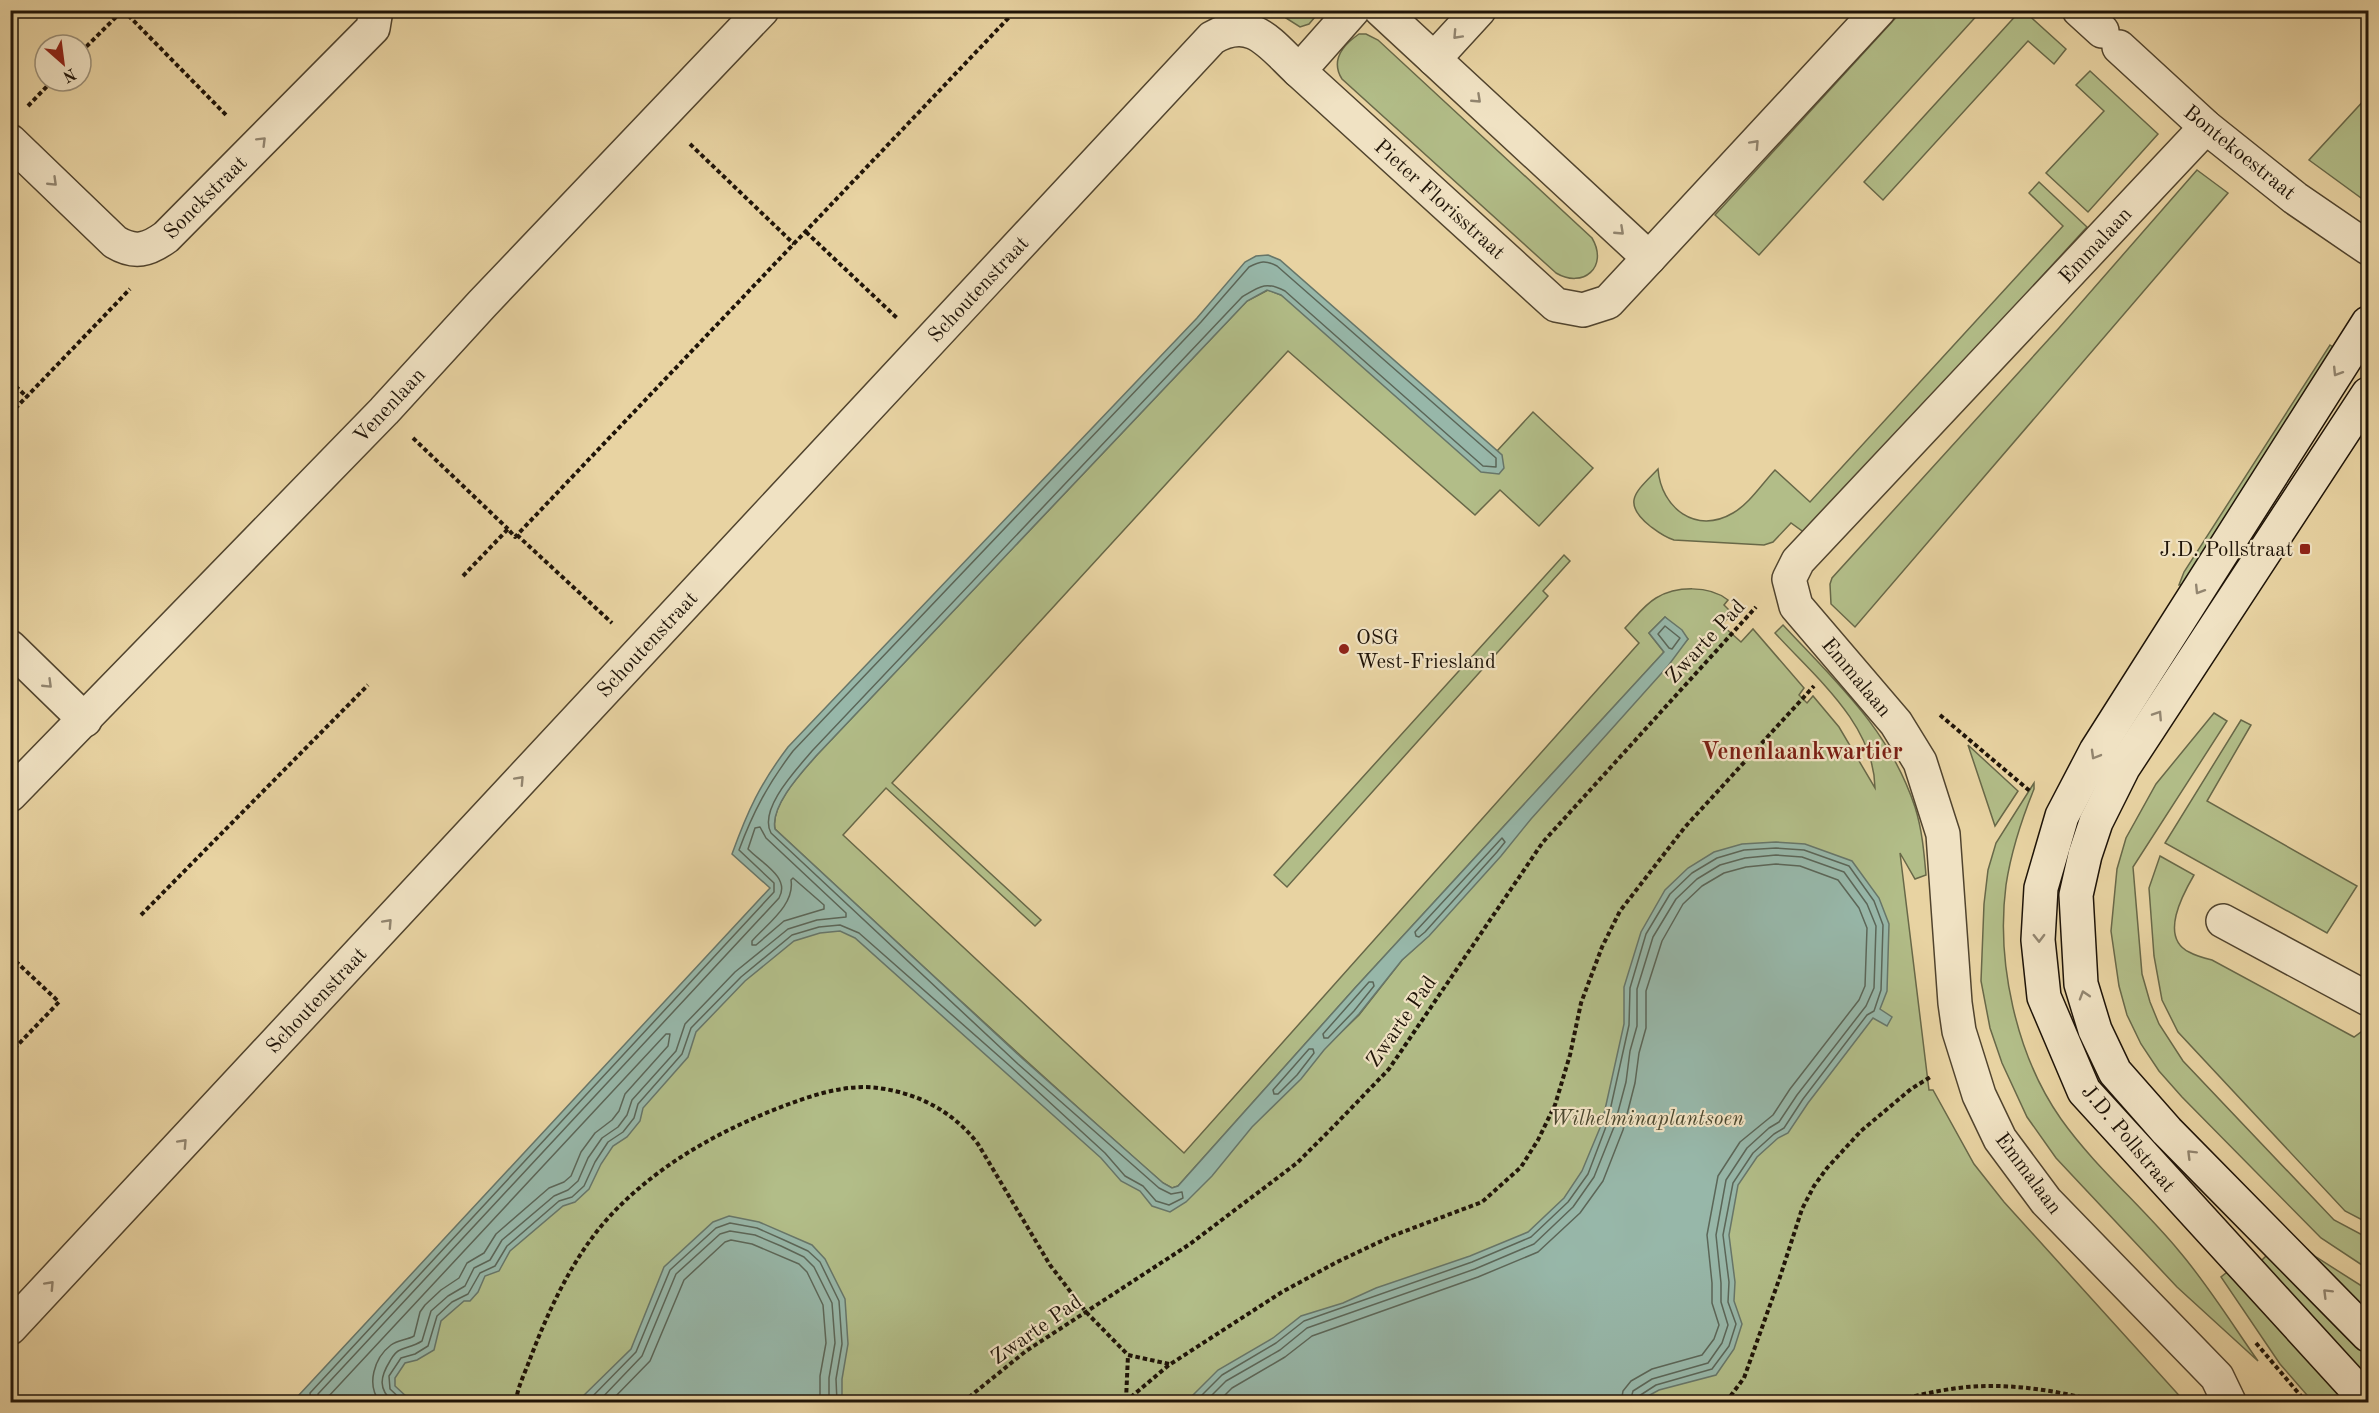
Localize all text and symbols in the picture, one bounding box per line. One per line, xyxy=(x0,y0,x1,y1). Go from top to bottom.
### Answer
one-way arrow xyxy=(1453,27,1464,38)
north arrow xyxy=(33,33,93,93)
text: N xyxy=(59,65,78,85)
one-way arrow xyxy=(1470,91,1481,102)
street label: Bontekoestraat xyxy=(2179,102,2299,205)
street label: Pieter Florisstraat xyxy=(1370,136,1508,264)
one-way arrow xyxy=(254,137,265,148)
one-way arrow xyxy=(1748,140,1759,151)
street label: Sonckstraat xyxy=(160,152,252,244)
one-way arrow xyxy=(45,174,56,185)
street label: Emmalaan xyxy=(2056,204,2137,288)
one-way arrow xyxy=(1613,224,1624,235)
street label: Schoutenstraat xyxy=(925,233,1033,347)
street label: Venenlaan xyxy=(350,364,430,448)
one-way arrow xyxy=(2333,366,2345,376)
place label: J.D. Pollstraat xyxy=(2160,540,2293,561)
marker: J.D. Pollstraat xyxy=(2298,542,2312,556)
one-way arrow xyxy=(2195,583,2206,594)
street label: Schoutenstraat xyxy=(594,588,702,702)
street label: Zwarte Pad xyxy=(1662,596,1750,688)
place label: OSG West-Friesland xyxy=(1356,628,1496,673)
street label: Emmalaan xyxy=(1817,634,1895,721)
marker: OSG West-Friesland xyxy=(1337,642,1351,656)
one-way arrow xyxy=(40,676,51,687)
one-way arrow xyxy=(2151,711,2162,722)
district label: Venenlaankwartier xyxy=(1701,741,1903,765)
one-way arrow xyxy=(2091,748,2102,759)
one-way arrow xyxy=(513,777,524,788)
one-way arrow xyxy=(380,919,391,930)
one-way arrow xyxy=(2033,934,2045,943)
street label: Schoutenstraat xyxy=(263,944,371,1058)
street label: Zwarte Pad xyxy=(1363,972,1441,1071)
one-way arrow xyxy=(2079,990,2091,1001)
street label: J.D. Pollstraat xyxy=(2077,1081,2179,1197)
park label: Wilhelminaplantsoen xyxy=(1550,1109,1744,1130)
street label: Emmalaan xyxy=(1991,1129,2065,1219)
one-way arrow xyxy=(176,1139,187,1149)
one-way arrow xyxy=(2187,1151,2198,1162)
one-way arrow xyxy=(43,1282,54,1293)
one-way arrow xyxy=(2324,1290,2335,1301)
street label: Zwarte Pad xyxy=(987,1291,1086,1369)

